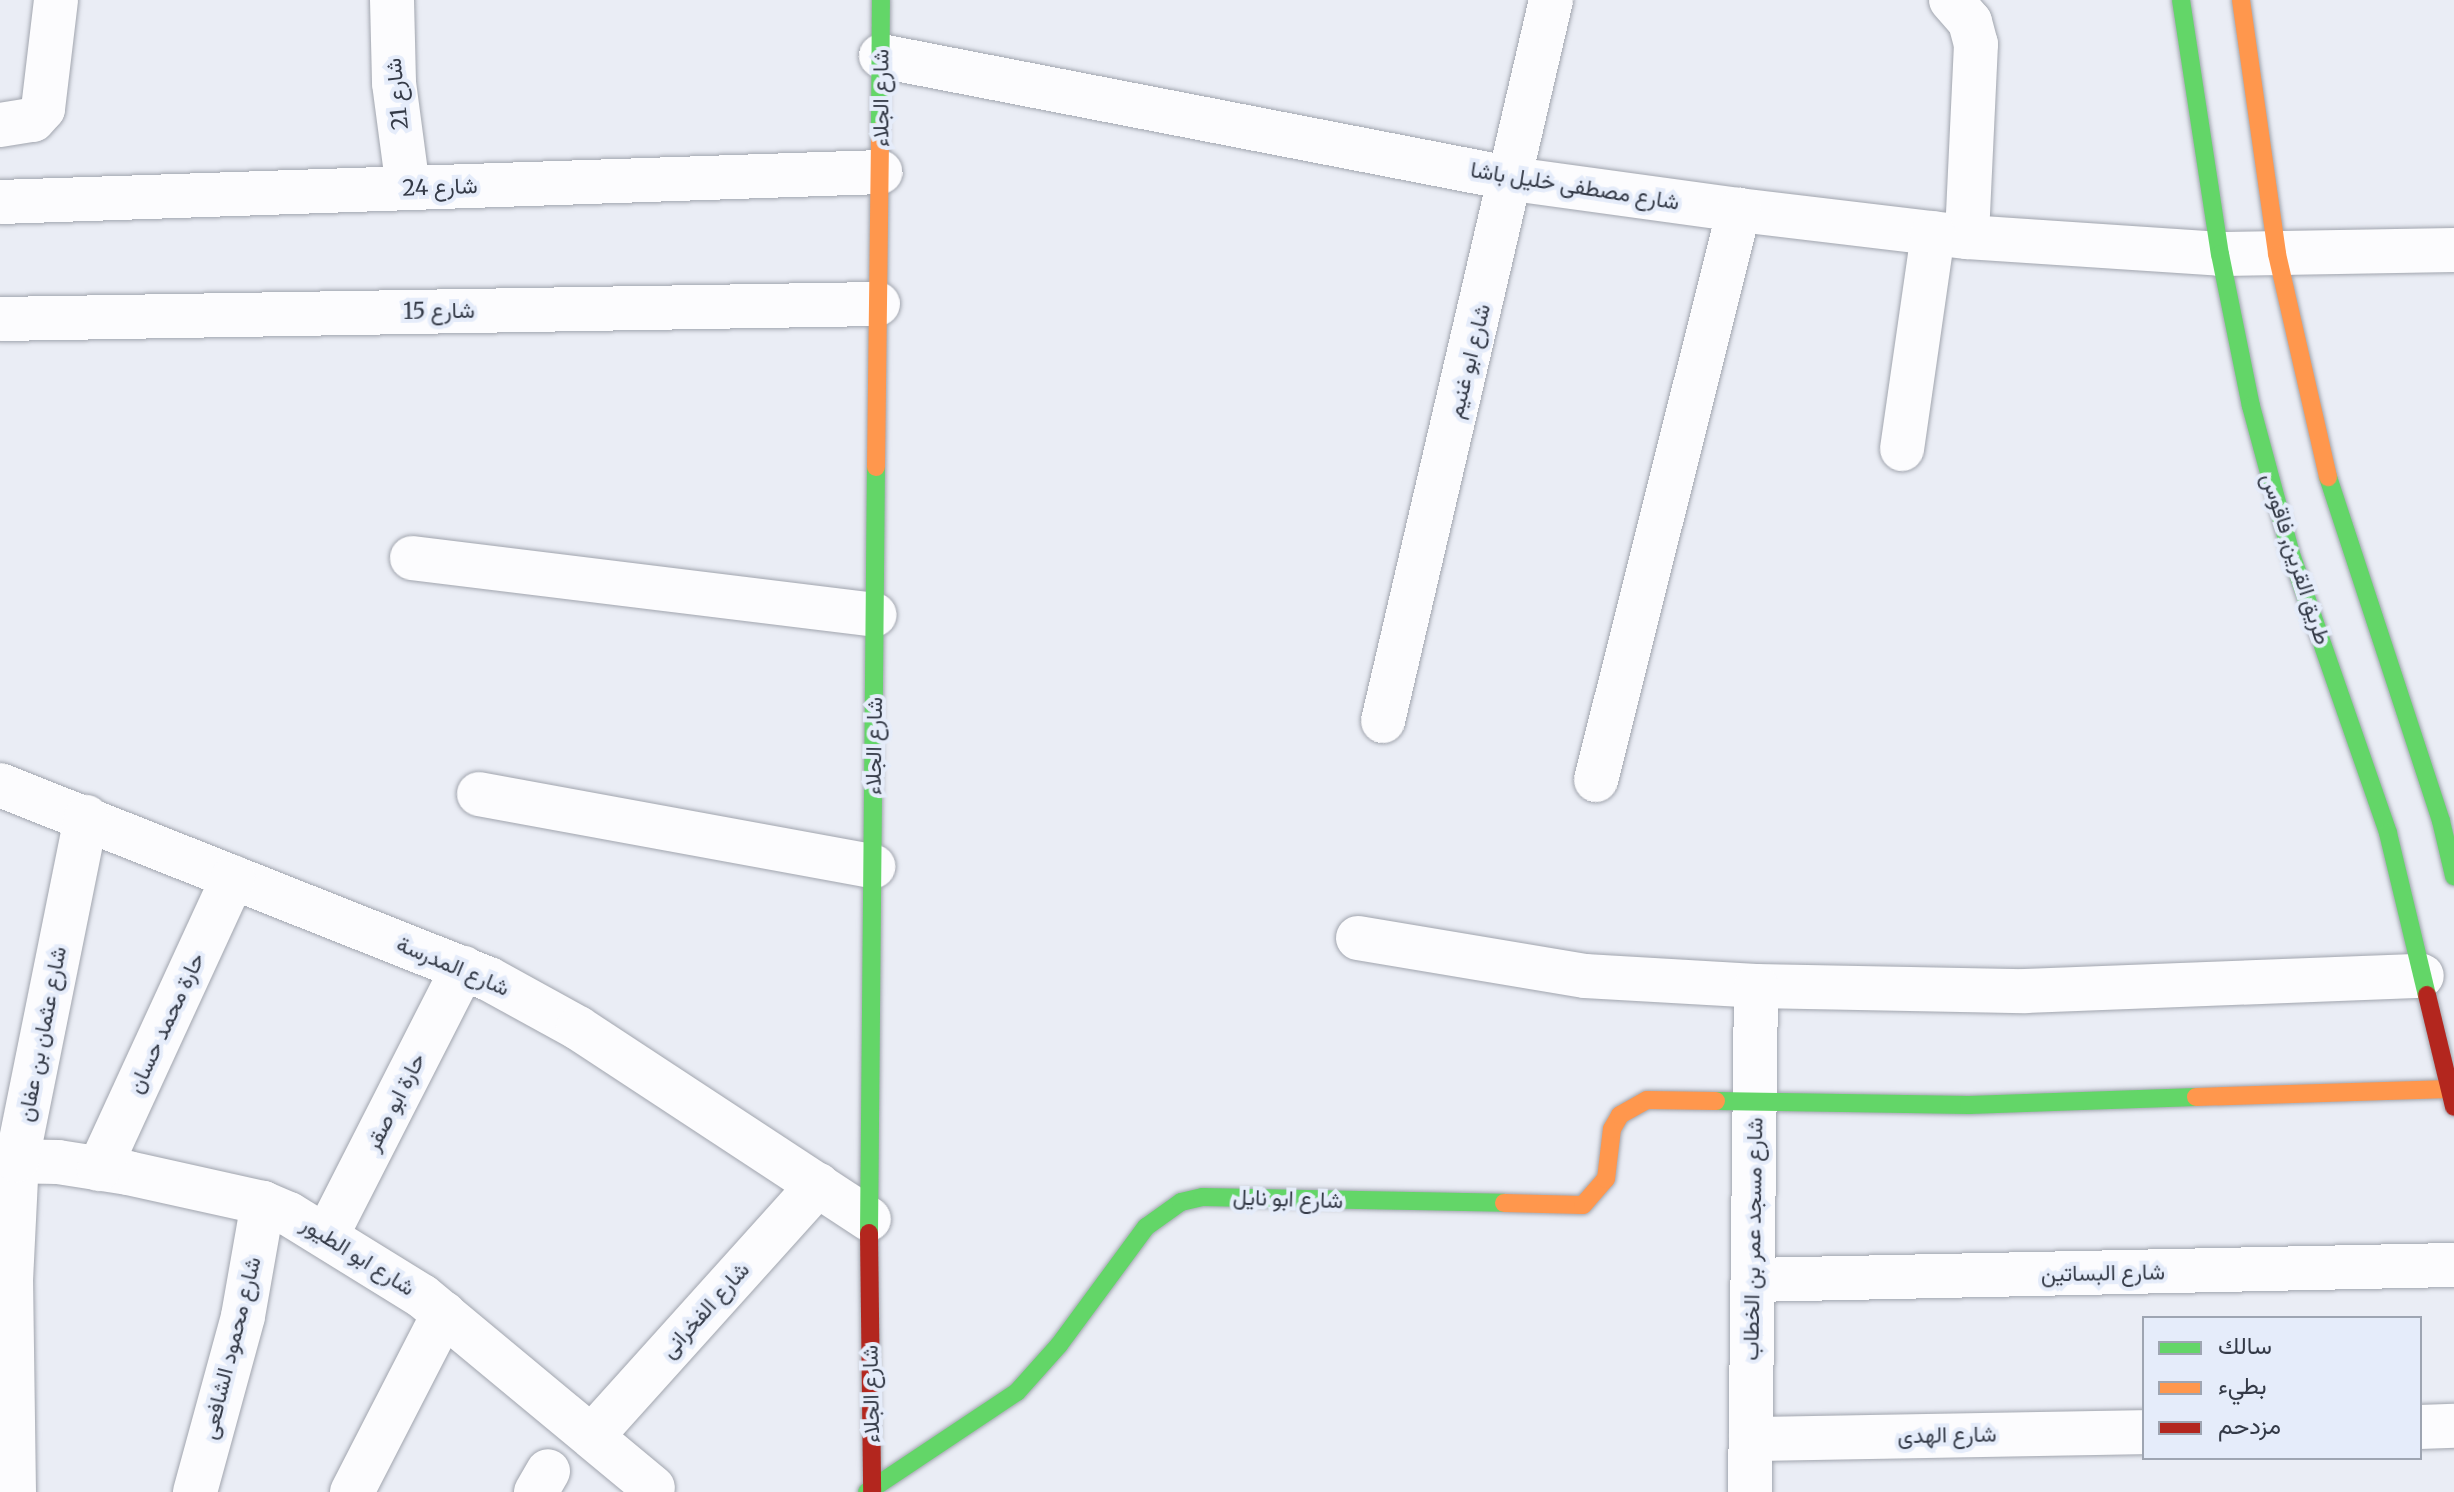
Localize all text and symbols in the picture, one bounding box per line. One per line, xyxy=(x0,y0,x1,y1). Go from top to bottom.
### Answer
street label: شارع الجلاء xyxy=(868,49,894,147)
street label: شارع 21 xyxy=(380,57,414,131)
street label: شارع مصطفى خليل باشا xyxy=(1469,156,1681,216)
street label: شارع 24 xyxy=(402,172,478,202)
street label: شارع 15 xyxy=(403,297,475,325)
street label: شارع ابو غنيم xyxy=(1442,301,1496,421)
street label: طريق القرين, فاقوس xyxy=(2256,470,2336,648)
street label: شارع الجلاء xyxy=(860,697,888,795)
street label: شارع المدرسة xyxy=(393,930,513,1002)
street label: شارع عثمان بن عفان xyxy=(12,944,72,1124)
street label: حارة محمد حسان xyxy=(122,949,210,1097)
street label: حارة ابو صقر xyxy=(359,1049,431,1155)
street label: شارع مسجد عمر بن الخطاب xyxy=(1738,1117,1768,1361)
street label: شارع ابو نايل xyxy=(1232,1184,1344,1214)
street label: شارع ابو الطيور xyxy=(296,1211,420,1301)
street label: شارع محمود الشافعى xyxy=(196,1254,266,1442)
street label: شارع الفخرانى xyxy=(655,1257,755,1363)
street label: شارع البساتين xyxy=(2041,1259,2165,1287)
legend xyxy=(2142,1316,2422,1460)
text: سالك xyxy=(2218,1330,2272,1361)
street label: شارع الجلاء xyxy=(857,1345,885,1443)
text: بطيء xyxy=(2218,1370,2267,1401)
text: مزدحم xyxy=(2218,1410,2281,1441)
street label: شارع الهدى xyxy=(1897,1421,1997,1449)

